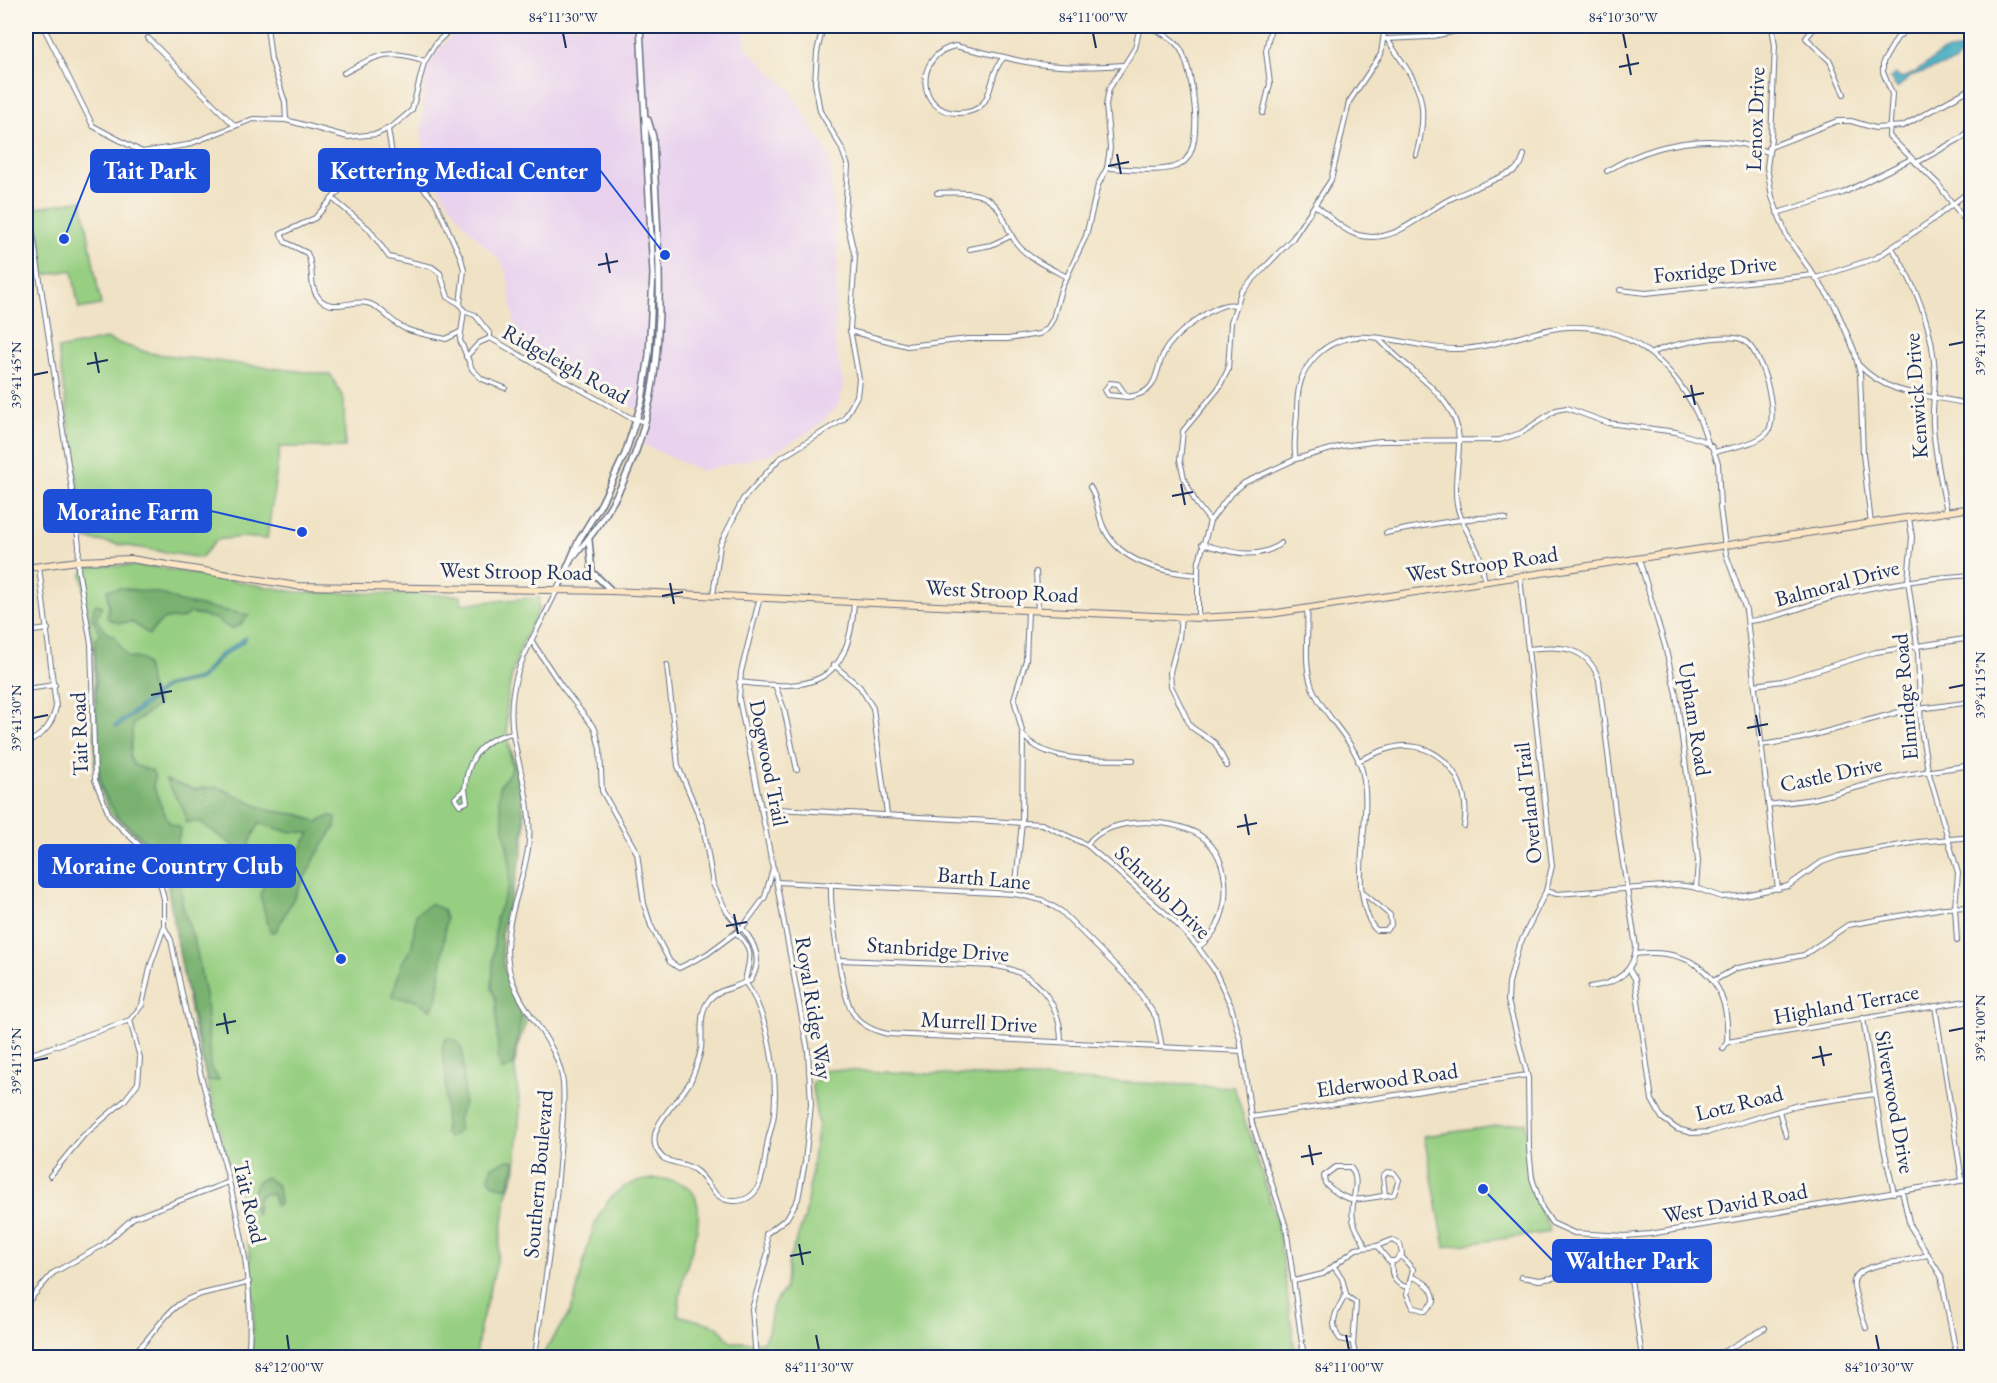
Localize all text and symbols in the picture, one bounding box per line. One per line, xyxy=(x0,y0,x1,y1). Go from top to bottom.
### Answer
text: 84°11'30"W xyxy=(528,7,598,26)
text: 84°11'00"W xyxy=(1058,7,1128,26)
text: 84°10'30"W xyxy=(1588,7,1658,26)
street label: Lenox Drive xyxy=(1739,66,1771,171)
callout: Kettering Medical Center xyxy=(319,149,600,191)
callout: Tait Park xyxy=(91,150,209,192)
text: Tait Park xyxy=(103,155,198,186)
text: Kettering Medical Center xyxy=(330,155,588,187)
street label: Foxridge Drive xyxy=(1652,248,1778,290)
text: 39°41'30"N xyxy=(1970,308,1989,376)
street label: Ridgeleigh Road xyxy=(497,317,635,411)
street label: Kenwick Drive xyxy=(1897,332,1935,460)
text: 39°41'45"N xyxy=(6,341,25,409)
callout: Moraine Farm xyxy=(44,490,211,532)
text: Moraine Farm xyxy=(57,496,199,527)
street label: West Stroop Road xyxy=(1404,539,1561,589)
street label: Balmoral Drive xyxy=(1772,552,1903,614)
street label: West Stroop Road xyxy=(439,555,594,587)
street label: West Stroop Road xyxy=(925,573,1080,610)
street label: Elmridge Road xyxy=(1885,631,1925,762)
text: 39°41'15"N xyxy=(1970,651,1989,719)
street label: Upham Road xyxy=(1672,660,1718,779)
text: 39°41'30"N xyxy=(6,684,25,752)
street label: Tait Road xyxy=(63,691,95,776)
street label: Dogwood Trail xyxy=(743,697,795,829)
street label: Overland Trail xyxy=(1507,741,1549,865)
street label: Castle Drive xyxy=(1777,749,1885,799)
street label: Schrubb Drive xyxy=(1109,839,1218,946)
callout: Moraine Country Club xyxy=(39,845,295,887)
text: Moraine Country Club xyxy=(51,850,283,882)
street label: Barth Lane xyxy=(936,859,1032,897)
street label: Stanbridge Drive xyxy=(866,930,1010,968)
street label: Royal Ridge Way xyxy=(788,934,840,1082)
street label: Highland Terrace xyxy=(1771,977,1921,1031)
text: 39°41'00"N xyxy=(1970,994,1989,1062)
street label: Murrell Drive xyxy=(920,1004,1038,1040)
text: 39°41'15"N xyxy=(6,1027,25,1095)
street label: Silverwood Drive xyxy=(1868,1028,1922,1176)
street label: Elderwood Road xyxy=(1314,1056,1460,1104)
street label: Lotz Road xyxy=(1692,1078,1787,1128)
street label: Southern Boulevard xyxy=(516,1088,560,1259)
street label: Tait Road xyxy=(226,1158,274,1247)
street label: West David Road xyxy=(1660,1176,1810,1230)
callout: Walther Park xyxy=(1553,1240,1711,1282)
text: Walther Park xyxy=(1565,1245,1700,1276)
text: 84°12'00"W xyxy=(254,1357,324,1376)
text: 84°11'30"W xyxy=(784,1357,854,1376)
text: 84°11'00"W xyxy=(1314,1357,1384,1376)
text: 84°10'30"W xyxy=(1844,1357,1914,1376)

